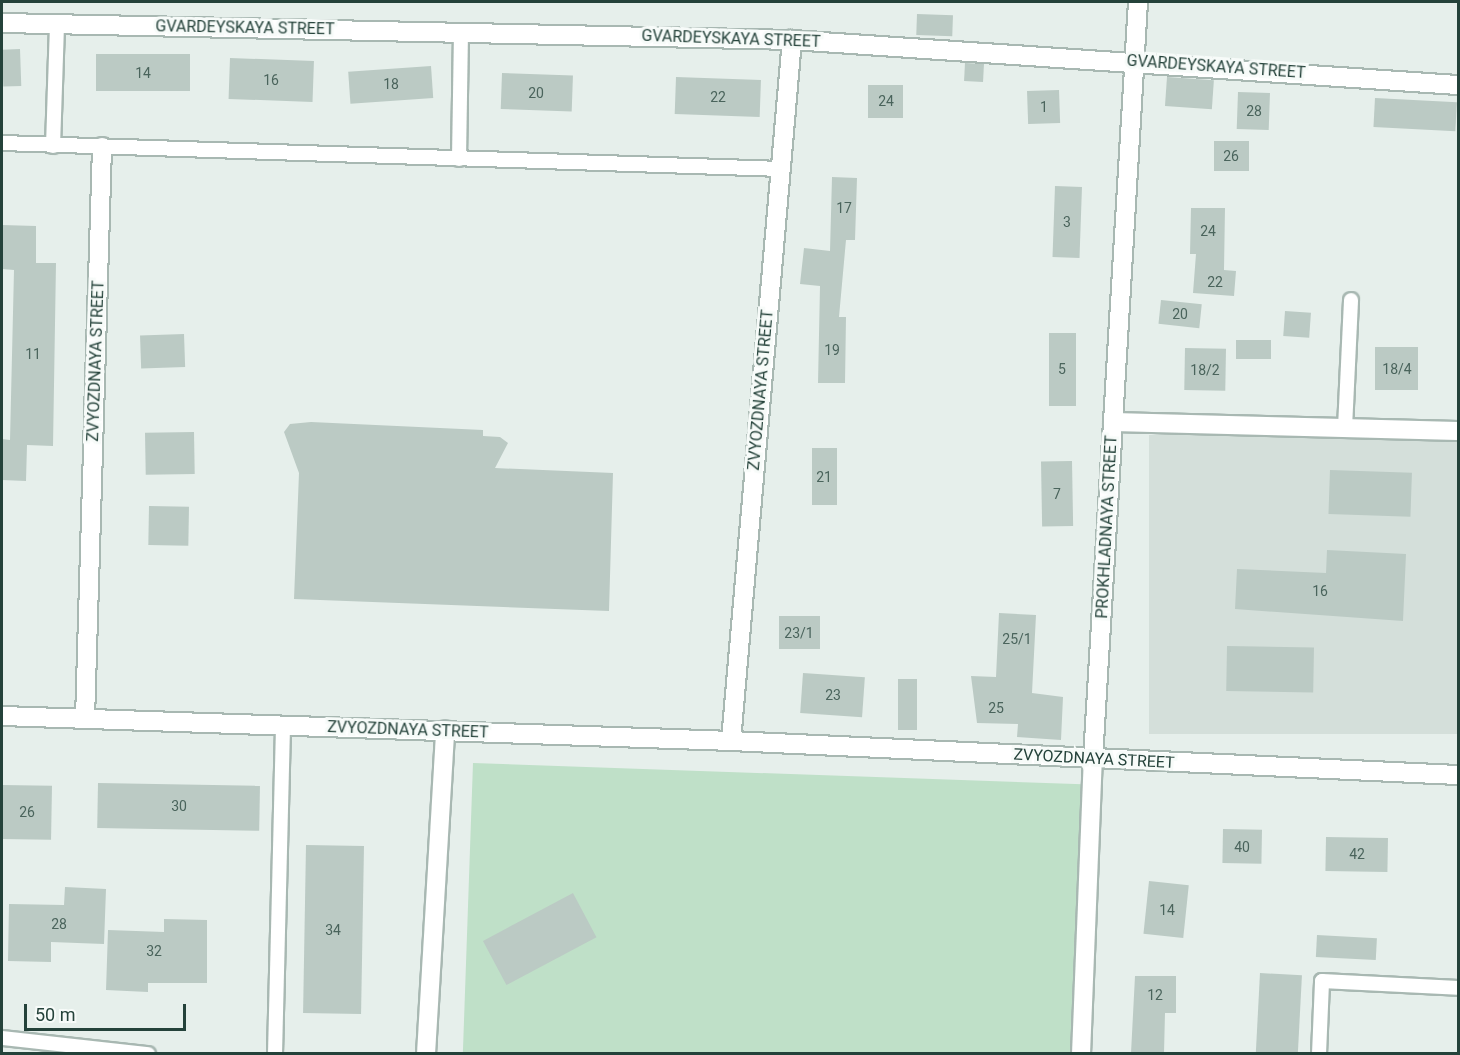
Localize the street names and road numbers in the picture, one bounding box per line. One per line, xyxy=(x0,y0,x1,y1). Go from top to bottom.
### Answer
street label: GVARDEYSKAYA STREET xyxy=(155,17,335,39)
street label: GVARDEYSKAYA STREET xyxy=(641,26,821,52)
street label: GVARDEYSKAYA STREET xyxy=(1126,51,1306,83)
street label: ZVYOZDNAYA STREET xyxy=(84,280,108,442)
street label: ZVYOZDNAYA STREET xyxy=(744,309,778,471)
street label: PROKHLADNAYA STREET xyxy=(1093,435,1121,619)
street label: ZVYOZDNAYA STREET xyxy=(327,718,489,742)
street label: ZVYOZDNAYA STREET xyxy=(1013,745,1175,773)

